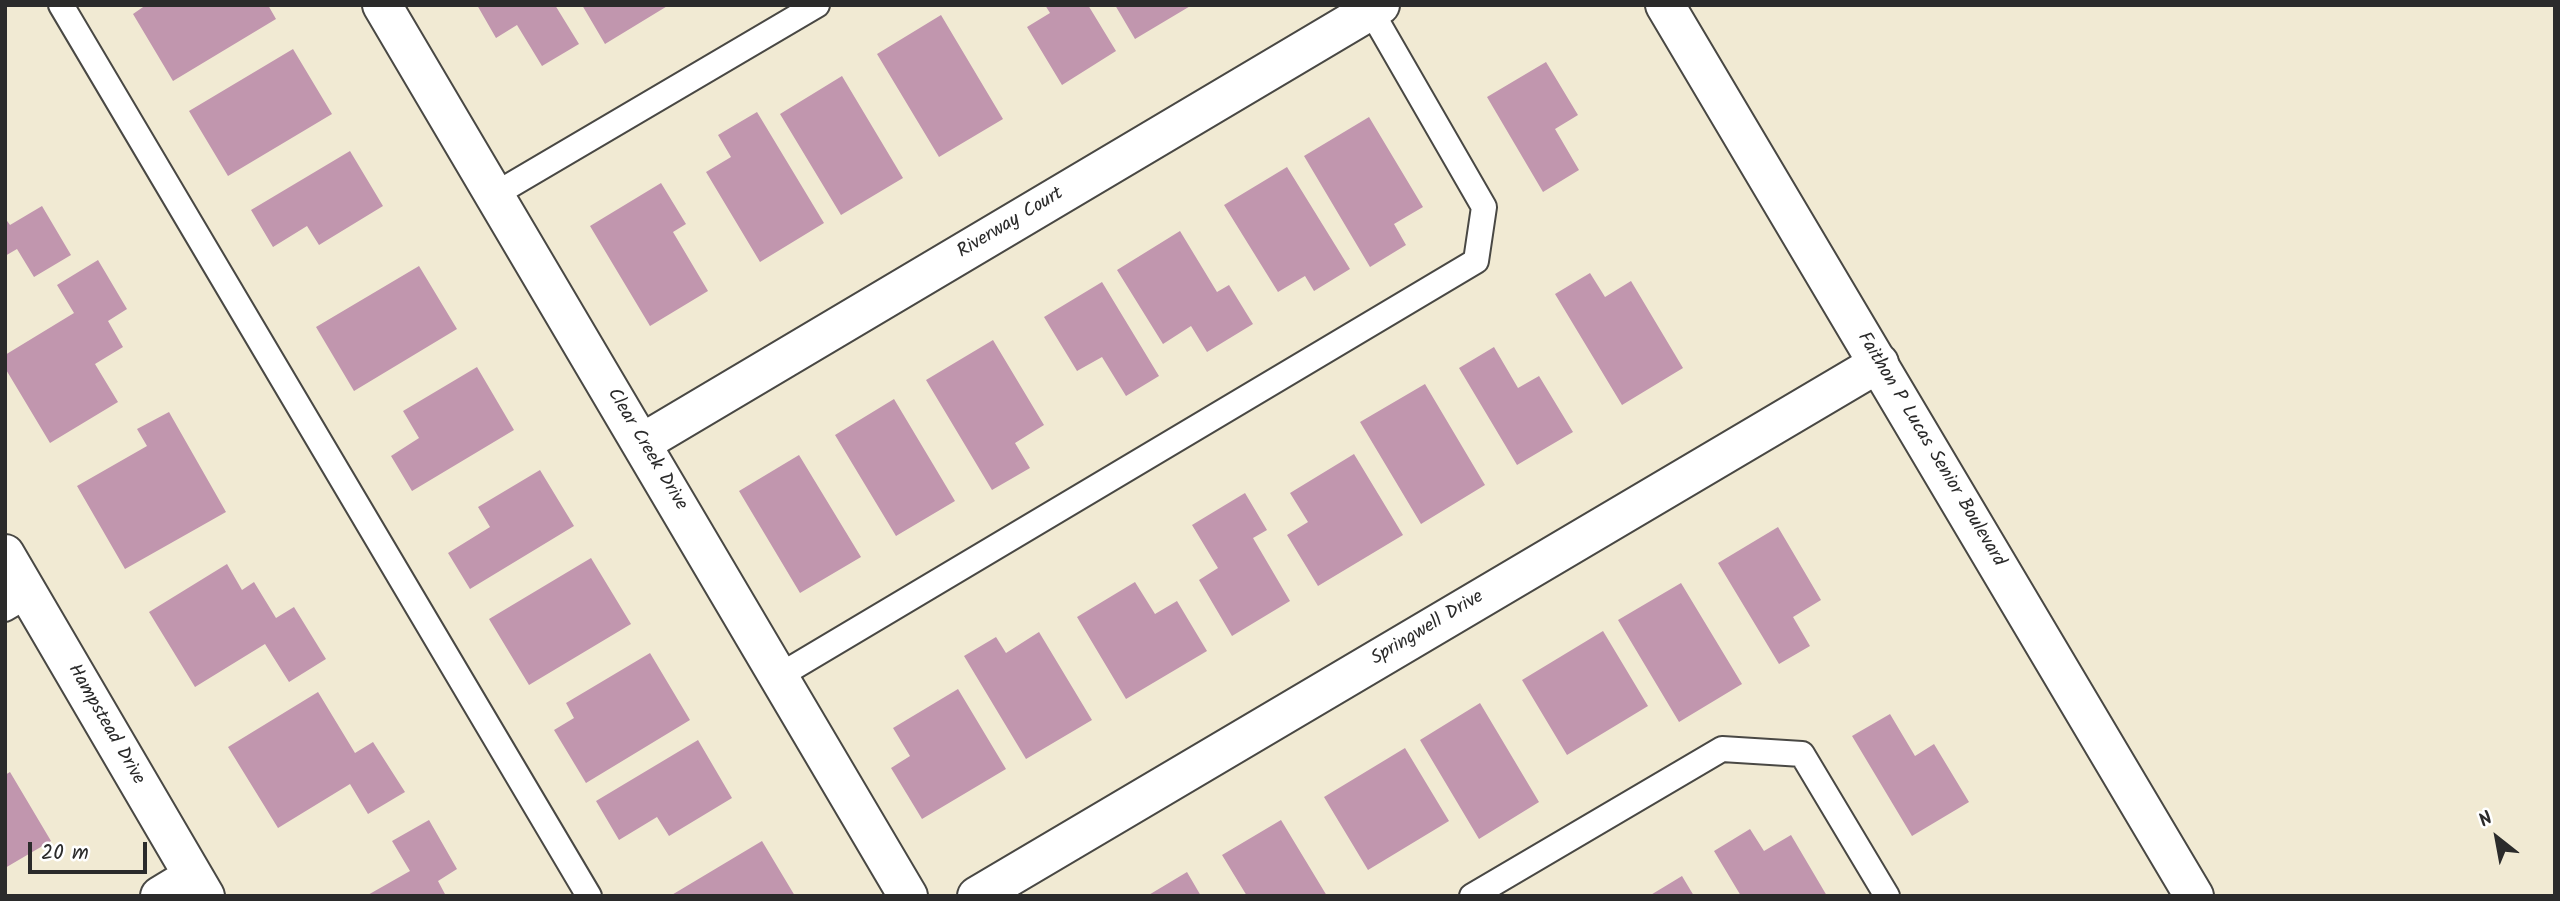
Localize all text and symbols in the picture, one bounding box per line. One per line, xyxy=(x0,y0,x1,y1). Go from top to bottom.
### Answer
street label: Riverway Court xyxy=(954,183,1068,265)
street label: Faithon P Lucas Senior Boulevard xyxy=(1851,329,2009,571)
street label: Clear Creek Drive xyxy=(601,385,691,515)
street label: Springwell Drive xyxy=(1368,587,1488,671)
street label: Hampstead Drive xyxy=(61,661,149,789)
north arrow xyxy=(2462,803,2532,873)
text: N xyxy=(2473,804,2499,836)
scale bar xyxy=(32,828,150,872)
text: 20 m xyxy=(41,837,89,870)

